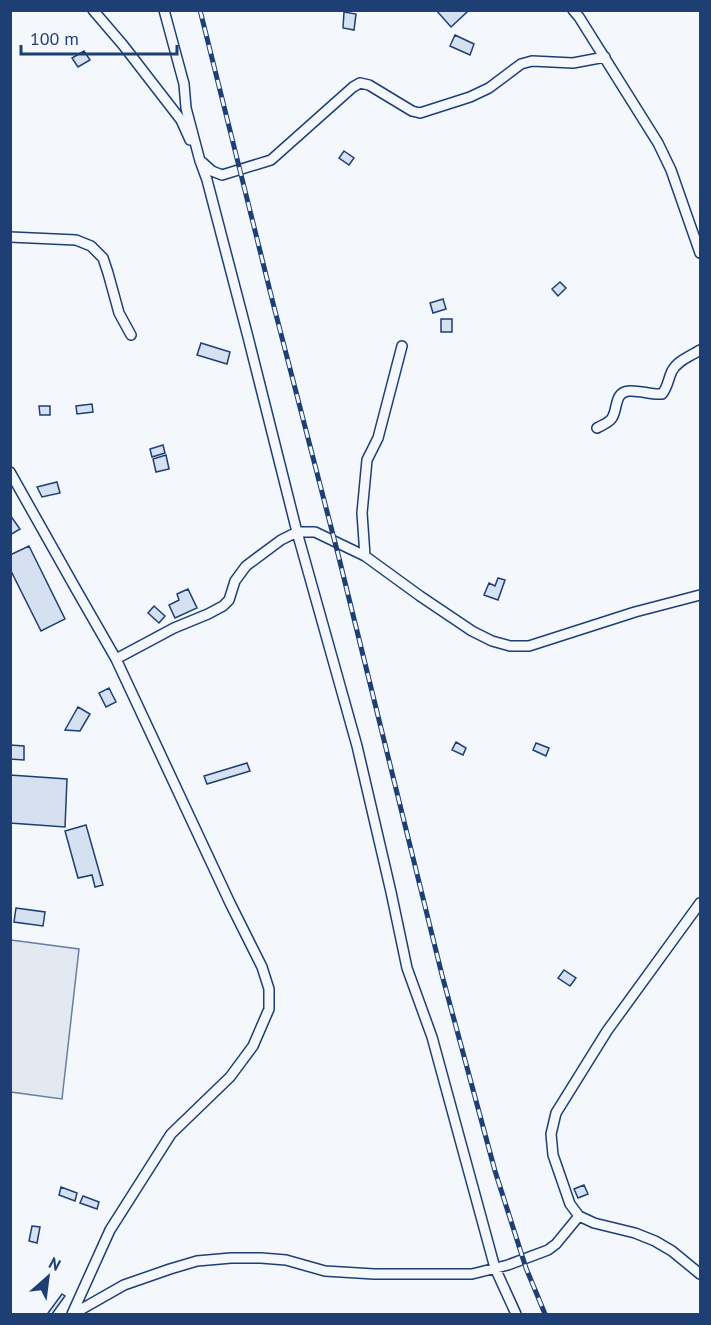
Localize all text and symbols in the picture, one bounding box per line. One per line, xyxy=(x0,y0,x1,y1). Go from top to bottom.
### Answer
scale bar xyxy=(21,18,177,56)
text: 100 m xyxy=(30,27,79,50)
north arrow xyxy=(18,1247,78,1307)
text: N xyxy=(46,1252,64,1275)

